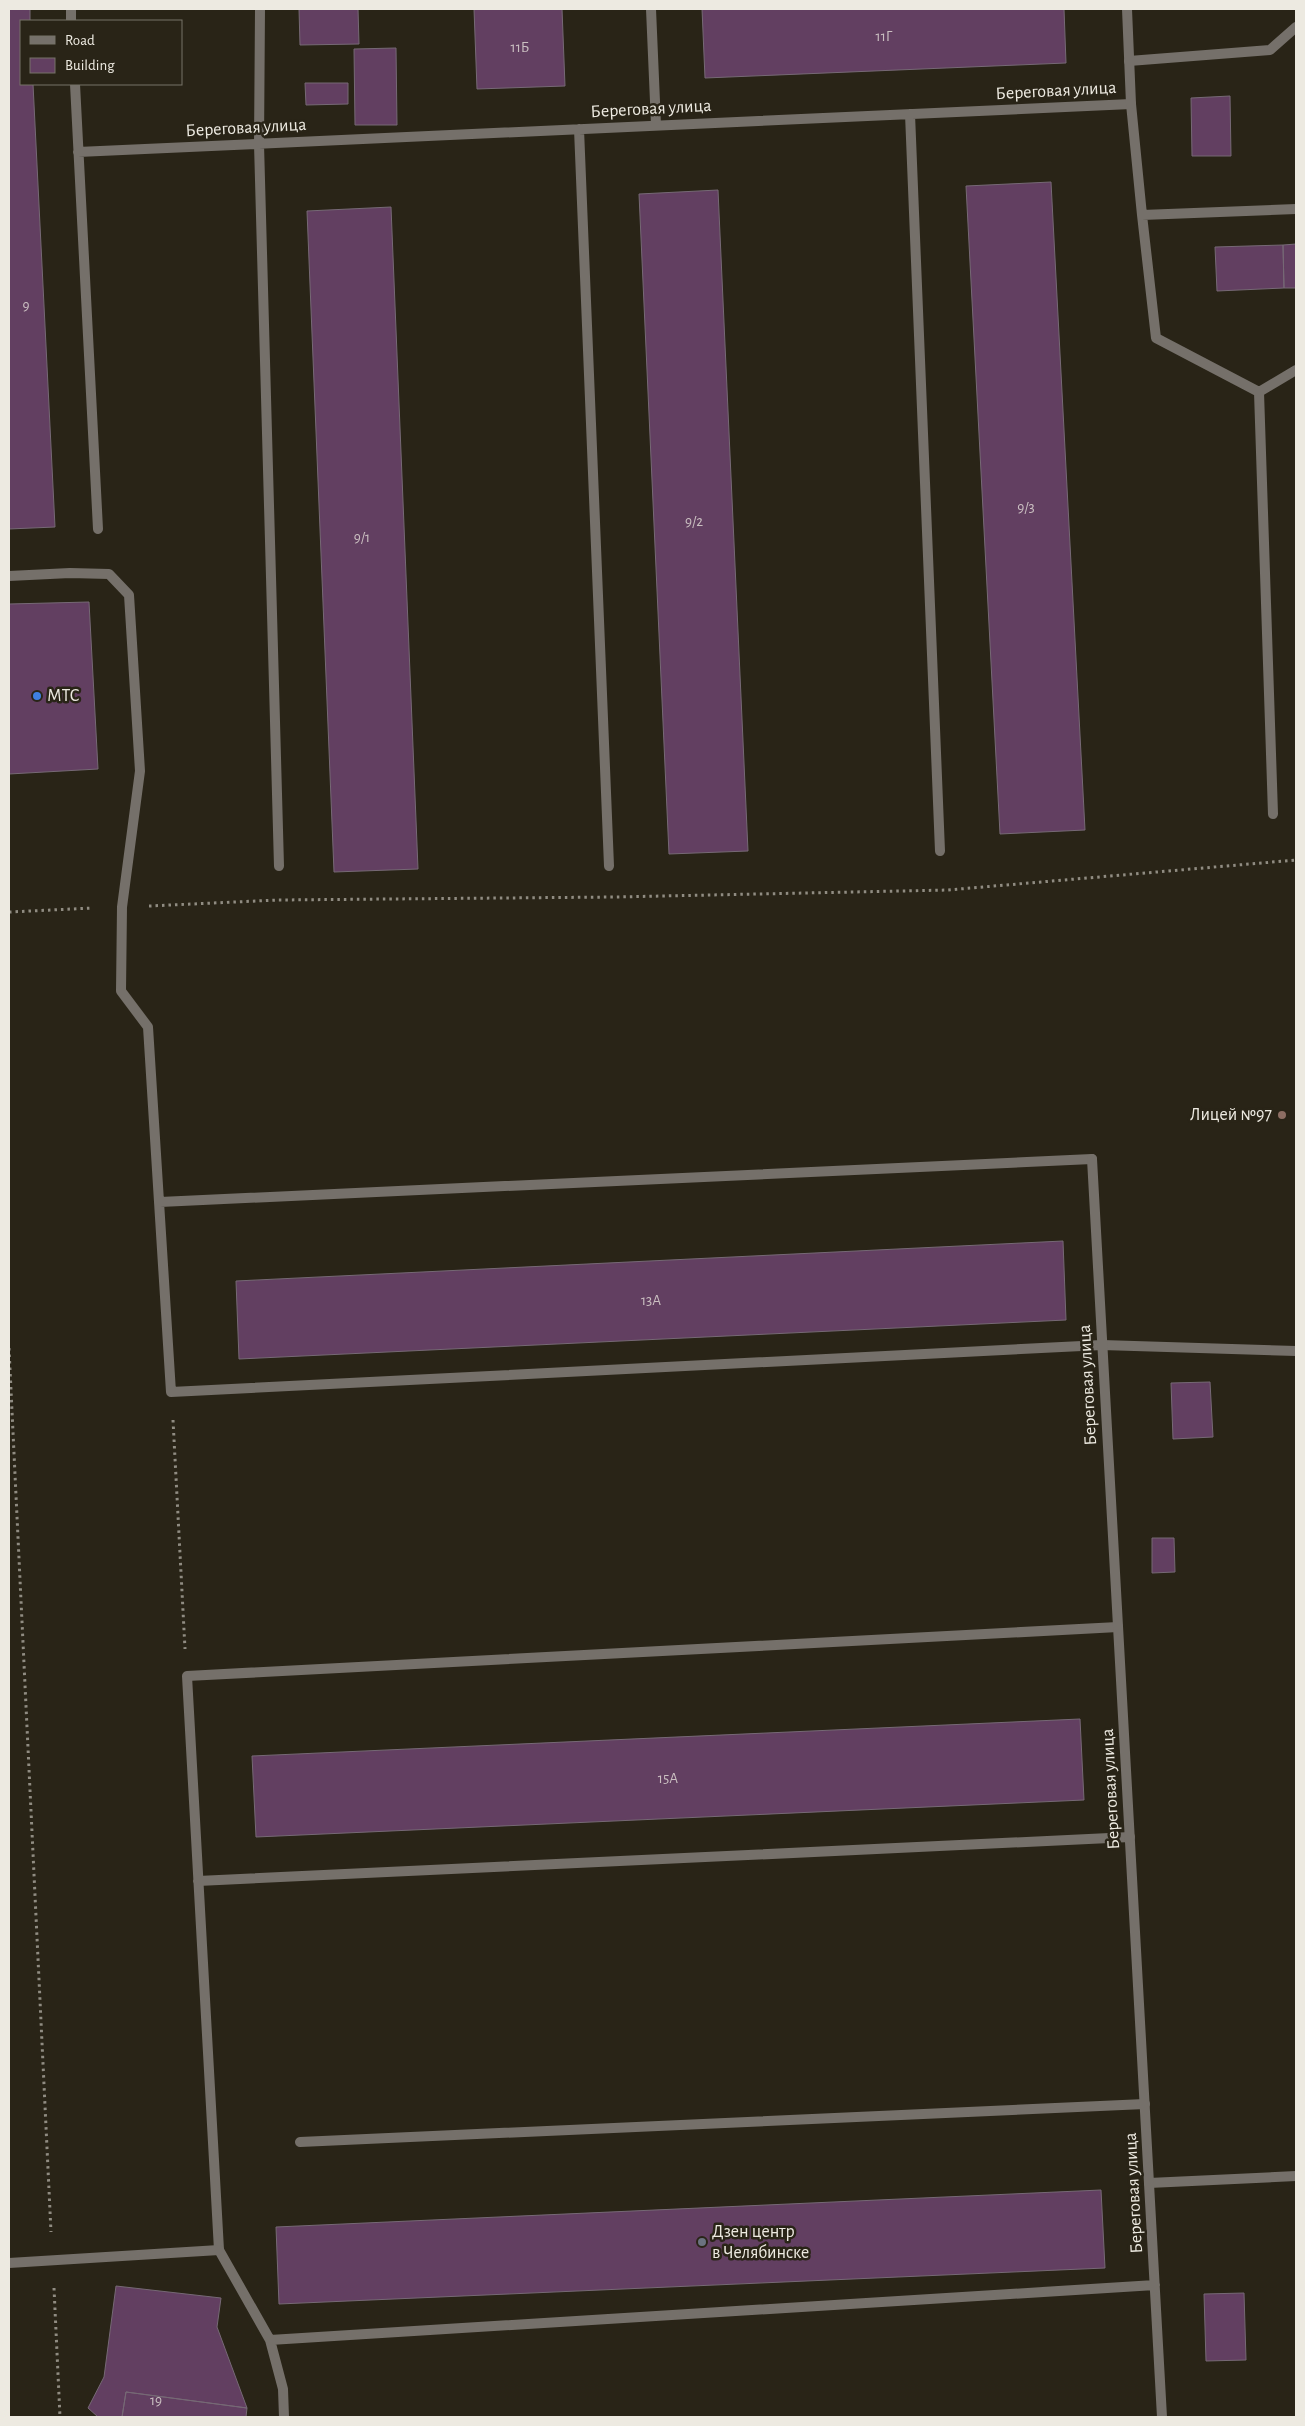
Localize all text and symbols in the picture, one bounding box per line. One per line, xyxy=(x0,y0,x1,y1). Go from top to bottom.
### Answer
legend xyxy=(20,20,182,85)
house number: 11Г xyxy=(875,29,893,44)
text: Road xyxy=(65,33,95,48)
house number: 11Б xyxy=(511,40,529,55)
text: Building xyxy=(65,58,115,73)
street label: Береговая улица xyxy=(995,79,1117,103)
street label: Береговая улица xyxy=(590,97,712,121)
street label: Береговая улица xyxy=(185,116,307,140)
house number: 9 xyxy=(22,298,30,313)
house number: 9/3 xyxy=(1017,500,1035,515)
house number: 9/2 xyxy=(685,514,703,529)
house number: 9/1 xyxy=(354,530,370,545)
place label: МТС xyxy=(47,687,80,705)
marker: МТС xyxy=(31,690,43,702)
place label: Лицей №97 xyxy=(1190,1106,1272,1124)
marker: Лицей №97 xyxy=(1276,1109,1288,1121)
house number: 13А xyxy=(641,1293,661,1308)
street label: Береговая улица xyxy=(1076,1324,1100,1446)
street label: Береговая улица xyxy=(1099,1728,1123,1850)
house number: 15А xyxy=(658,1771,678,1786)
street label: Береговая улица xyxy=(1122,2132,1146,2254)
place label: Дзен центр в Челябинске xyxy=(712,2223,809,2262)
marker: Дзен центр в Челябинске xyxy=(696,2236,708,2248)
house number: 19 xyxy=(150,2393,162,2408)

